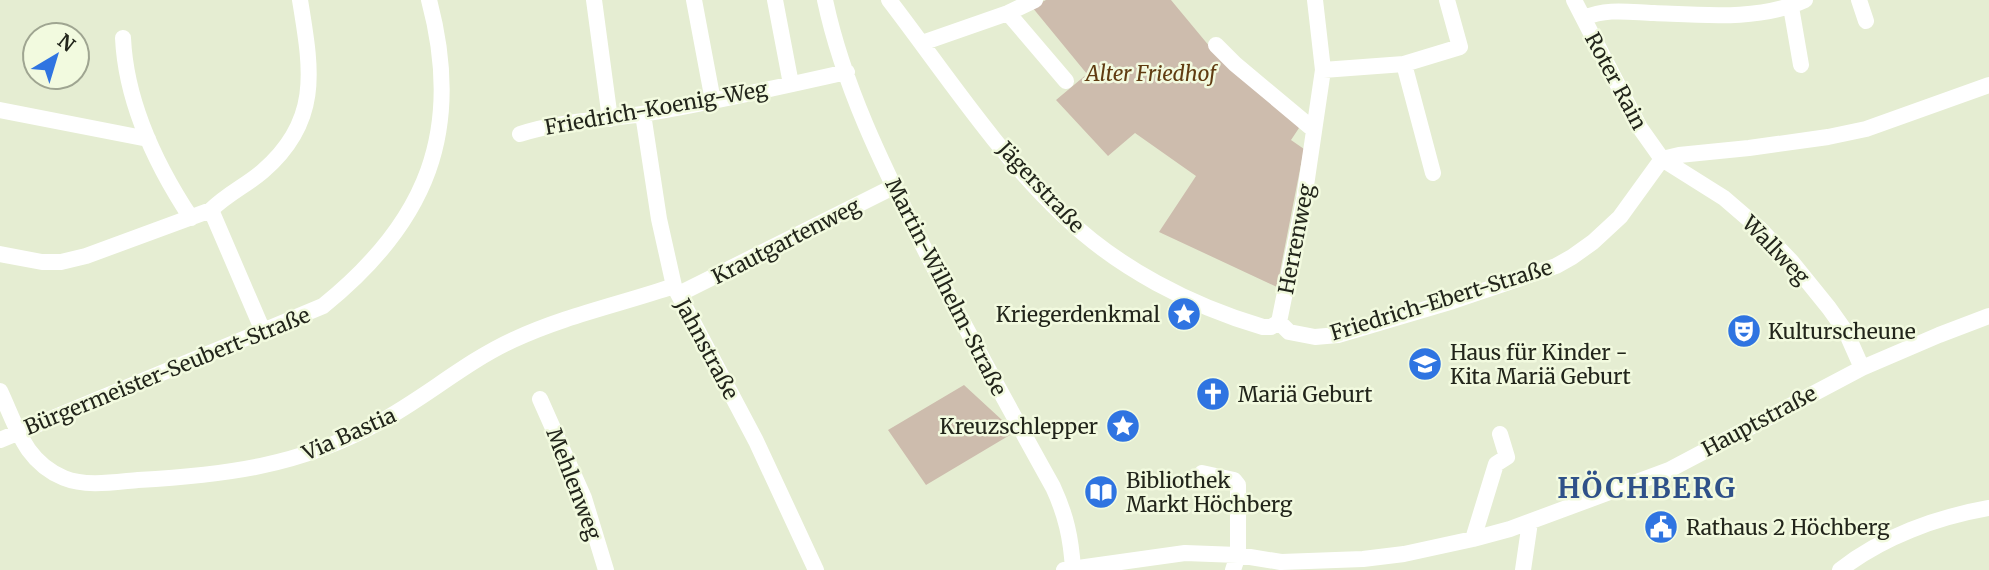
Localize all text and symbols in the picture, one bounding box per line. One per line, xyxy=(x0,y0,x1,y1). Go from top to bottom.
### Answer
north arrow xyxy=(21,21,91,91)
street label: Roter Rain xyxy=(1579,28,1653,134)
text: N xyxy=(53,29,80,57)
park label: Alter Friedhof xyxy=(1084,60,1219,87)
street label: Friedrich-Koenig-Weg xyxy=(542,75,770,141)
street label: Jägerstraße xyxy=(991,135,1090,238)
street label: Martin-Wilhelm-Straße xyxy=(879,174,1013,400)
street label: Herrenweg xyxy=(1272,181,1320,296)
street label: Krautgartenweg xyxy=(707,192,865,290)
street label: Wallweg xyxy=(1736,209,1816,290)
street label: Friedrich-Ebert-Straße xyxy=(1327,253,1555,347)
street label: Jahnstraße xyxy=(669,293,745,404)
place icon: Kriegerdenkmal xyxy=(1165,295,1203,333)
street label: Bürgermeister-Seubert-Straße xyxy=(20,301,314,441)
place label: Kriegerdenkmal xyxy=(996,301,1160,328)
theatre icon: Kulturscheune xyxy=(1725,312,1763,350)
place label: Kulturscheune xyxy=(1768,318,1916,345)
place label: Haus für Kinder - Kita Mariä Geburt xyxy=(1450,339,1631,390)
school or university icon: Haus für Kinder - Kita Mariä Geburt xyxy=(1406,345,1444,383)
church icon: Mariä Geburt xyxy=(1194,375,1232,413)
street label: Hauptstraße xyxy=(1697,380,1821,462)
place label: Mariä Geburt xyxy=(1238,381,1373,408)
street label: Via Bastia xyxy=(297,401,400,467)
place icon: Kreuzschlepper xyxy=(1104,407,1142,445)
place label: Kreuzschlepper xyxy=(940,413,1098,440)
street label: Mehlenweg xyxy=(540,424,608,544)
place label: Bibliothek Markt Höchberg xyxy=(1126,467,1293,518)
district label: HÖCHBERG xyxy=(1557,470,1737,506)
library icon: Bibliothek Markt Höchberg xyxy=(1082,473,1120,511)
public building icon: Rathaus 2 Höchberg xyxy=(1642,508,1680,546)
place label: Rathaus 2 Höchberg xyxy=(1686,514,1890,541)

